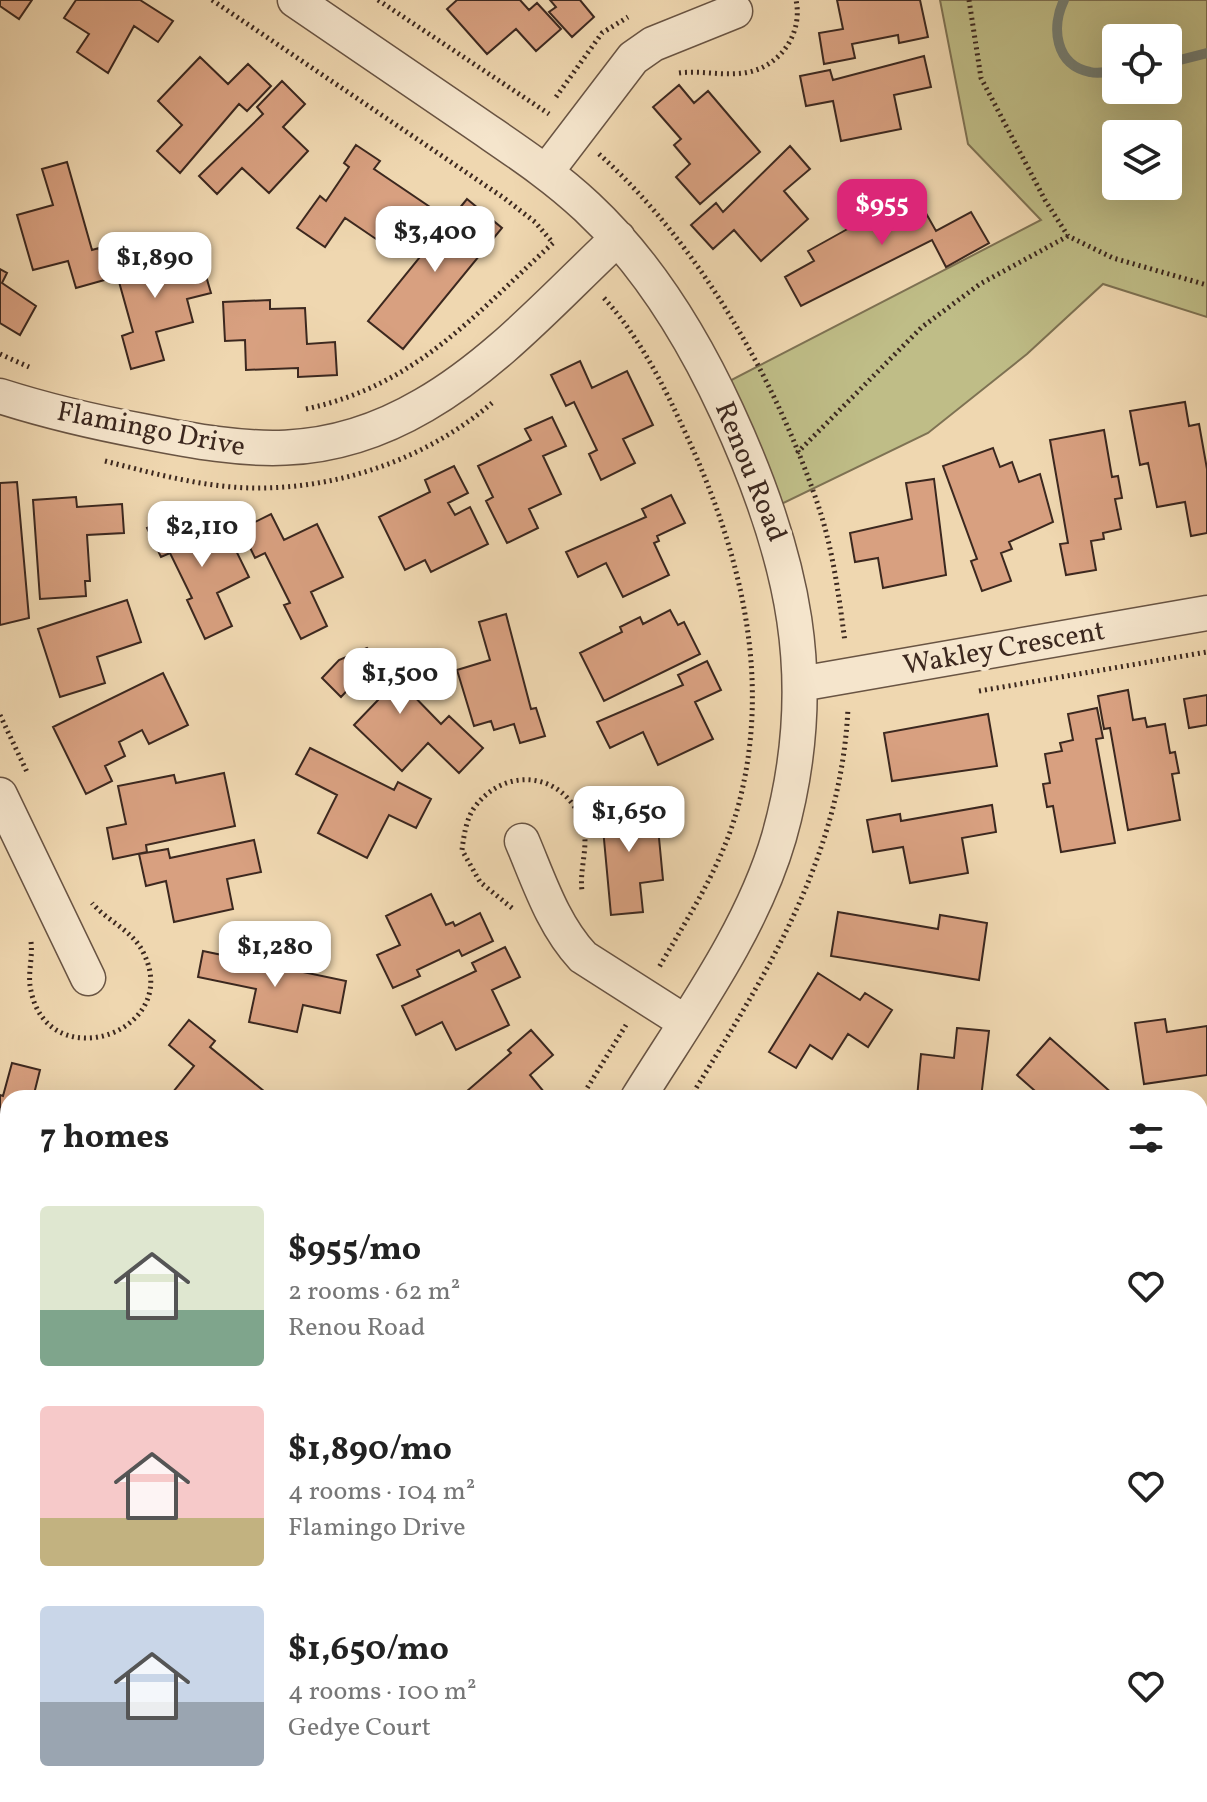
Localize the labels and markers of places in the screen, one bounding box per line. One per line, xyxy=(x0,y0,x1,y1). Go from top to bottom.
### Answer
pin: $955 xyxy=(835,179,929,247)
pin: $3,400 xyxy=(370,206,500,274)
pin: $1,890 xyxy=(90,232,220,300)
pin: $2,110 xyxy=(137,501,267,569)
pin: $1,500 xyxy=(335,648,465,716)
pin: $1,650 xyxy=(564,786,694,854)
pin: $1,280 xyxy=(210,921,340,989)

